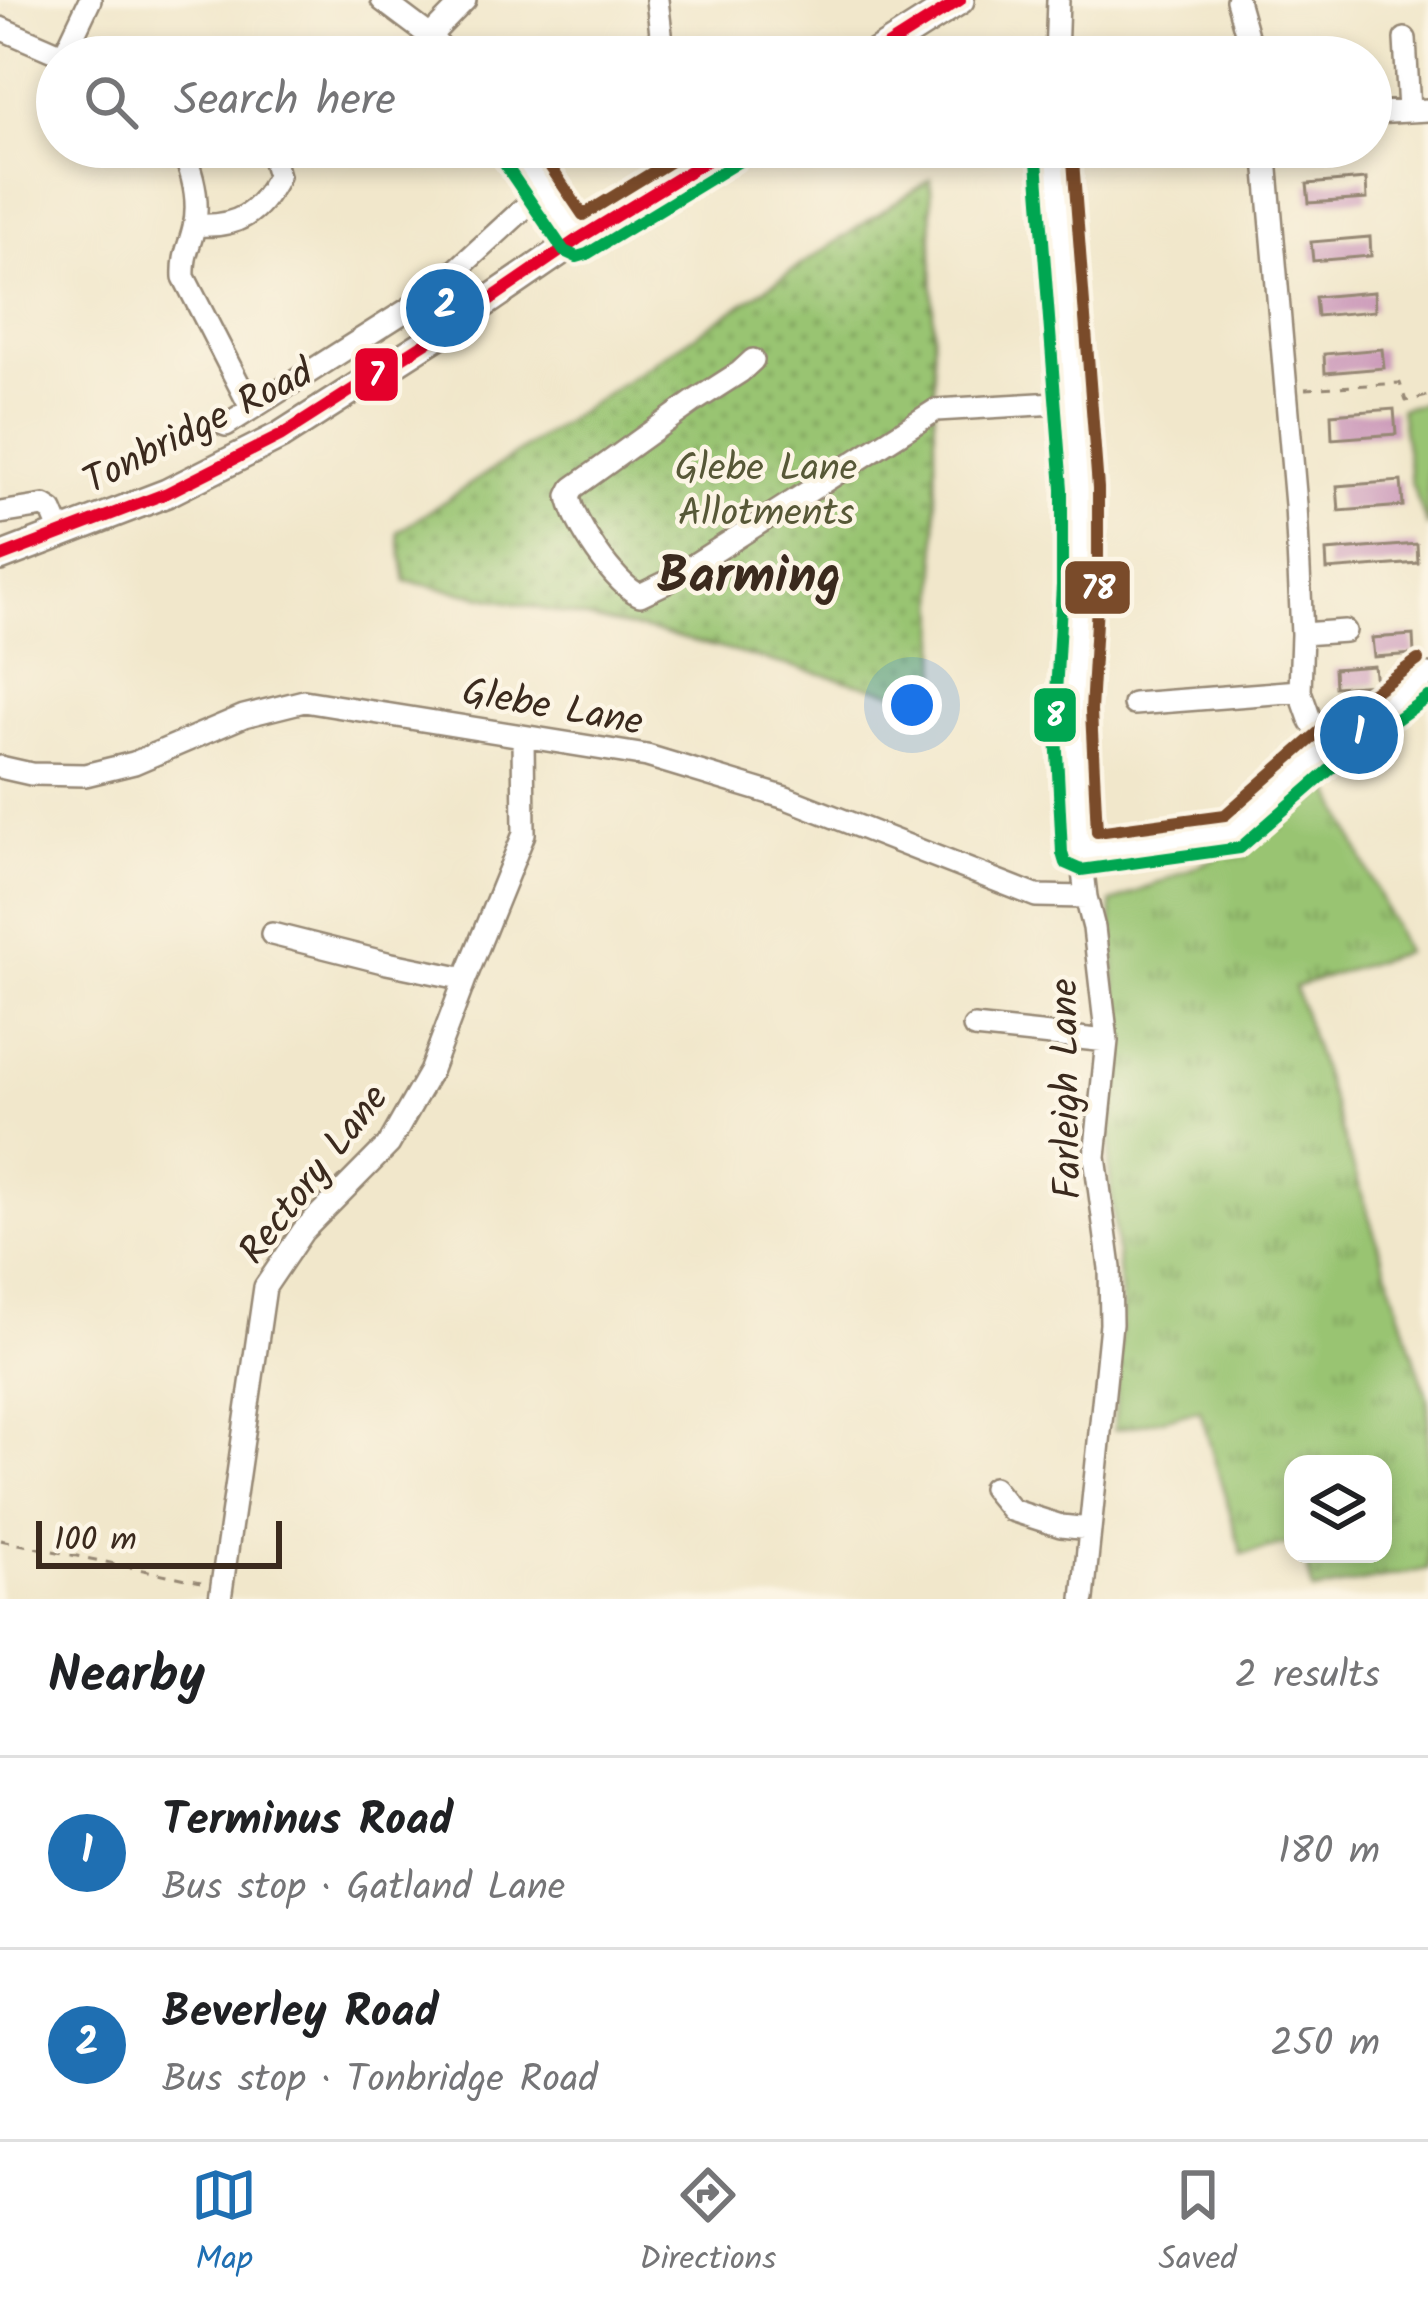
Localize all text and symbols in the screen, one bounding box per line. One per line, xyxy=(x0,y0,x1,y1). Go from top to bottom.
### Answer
search box xyxy=(36,36,1392,168)
text: Search here xyxy=(174,66,396,138)
icon: search xyxy=(78,69,144,135)
pin: 2 xyxy=(406,263,484,353)
street label: Tonbridge Road xyxy=(73,343,326,513)
line badge: 7 xyxy=(353,346,400,403)
text: 7 xyxy=(368,351,385,404)
park label: Glebe Lane Allotments xyxy=(675,439,857,546)
district label: Barming xyxy=(657,538,841,619)
line badge: 78 xyxy=(1063,559,1132,616)
text: 78 xyxy=(1080,564,1116,617)
street label: Glebe Lane xyxy=(457,663,648,755)
your location xyxy=(882,675,942,735)
line badge: 8 xyxy=(1032,686,1078,744)
pin: 1 xyxy=(1320,690,1398,780)
text: 8 xyxy=(1045,691,1065,744)
street label: Farleigh Lane xyxy=(1035,978,1101,1200)
street label: Rectory Lane xyxy=(224,1072,406,1279)
map controls xyxy=(1284,1455,1392,1563)
button: layers xyxy=(1284,1455,1392,1563)
scale bar xyxy=(36,1515,282,1568)
text: 100 m xyxy=(54,1515,137,1568)
text: Nearby xyxy=(48,1637,205,1718)
text: 2 results xyxy=(1235,1646,1380,1708)
text: Terminus Road xyxy=(162,1786,453,1858)
text: 1 xyxy=(81,1822,93,1884)
text: 180 m xyxy=(1278,1822,1380,1884)
text: Bus stop · Gatland Lane xyxy=(162,1858,565,1920)
text: Beverley Road xyxy=(162,1978,439,2050)
text: 2 xyxy=(76,2014,98,2076)
text: 250 m xyxy=(1270,2014,1380,2076)
text: Bus stop · Tonbridge Road xyxy=(162,2050,598,2112)
tab: Map xyxy=(191,2162,257,2287)
tab: Directions xyxy=(639,2162,776,2287)
tab: Saved xyxy=(1159,2162,1237,2287)

